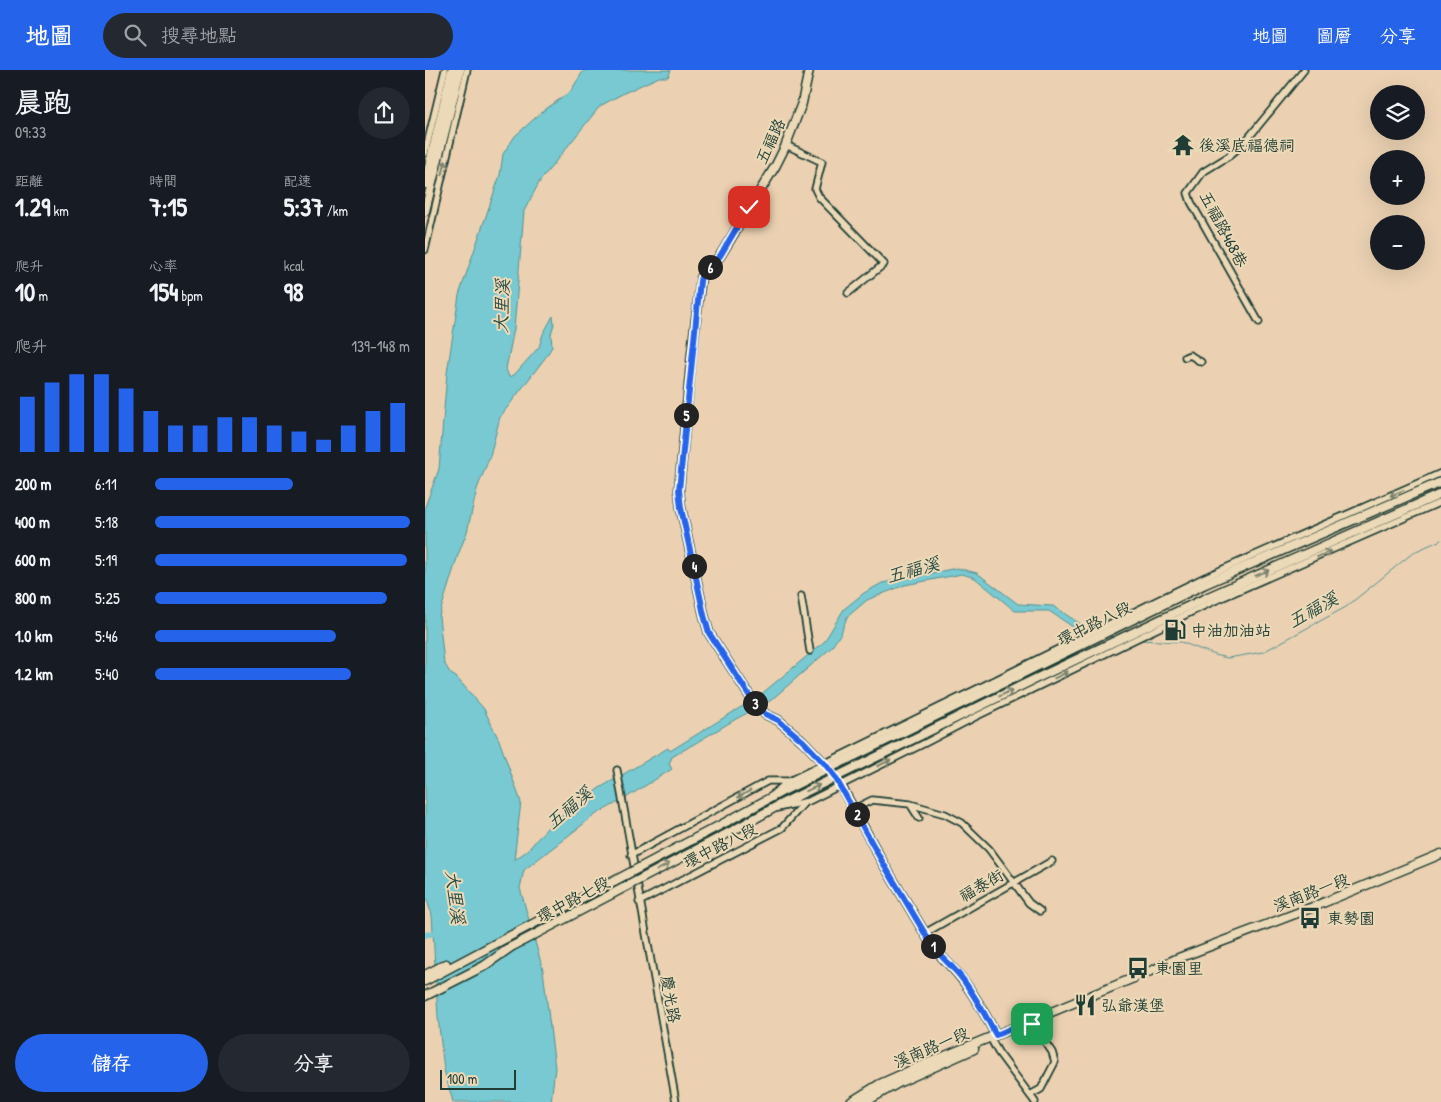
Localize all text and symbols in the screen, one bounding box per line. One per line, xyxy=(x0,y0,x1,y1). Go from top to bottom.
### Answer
search box xyxy=(103,13,453,58)
text: 地圖 xyxy=(25,19,73,51)
icon: search xyxy=(121,21,149,49)
text: 搜尋地點 xyxy=(161,22,237,48)
text: 地圖 xyxy=(1252,23,1288,48)
text: 圖層 xyxy=(1316,23,1352,48)
text: 分享 xyxy=(1380,23,1416,48)
text: 晨跑 xyxy=(15,83,71,121)
map controls xyxy=(1370,85,1425,270)
button: layers xyxy=(1370,85,1425,140)
button: share xyxy=(358,87,410,139)
street label: 五福路 xyxy=(750,115,790,167)
text: 09:33 xyxy=(15,121,46,143)
temple icon: 後溪底福德祠 xyxy=(1170,132,1196,158)
place label: 後溪底福德祠 xyxy=(1199,134,1295,156)
button: + xyxy=(1370,150,1425,205)
one-way arrow xyxy=(440,160,449,176)
text: 距離 xyxy=(15,171,43,190)
text: 時間 xyxy=(149,171,177,190)
text: 配速 xyxy=(284,171,312,190)
pin xyxy=(728,186,770,228)
street label: 五福路468巷 xyxy=(1195,187,1253,271)
text: 1.29 xyxy=(15,190,50,224)
text: 7:15 xyxy=(149,190,187,224)
text: 5:37 xyxy=(284,190,324,224)
icon: check xyxy=(735,193,763,221)
text: km xyxy=(50,201,69,220)
text: /km xyxy=(324,201,348,220)
button: − xyxy=(1370,215,1425,270)
pin: 6 xyxy=(697,254,723,280)
text: 爬升 xyxy=(15,256,43,275)
text: 心率 xyxy=(149,256,177,275)
text: kcal xyxy=(284,256,304,275)
text: 6 xyxy=(708,258,713,277)
text: 10 xyxy=(15,275,35,309)
text: 154 xyxy=(149,275,178,309)
text: 98 xyxy=(284,275,304,309)
water label: 大里溪 xyxy=(488,278,515,333)
text: m xyxy=(35,286,48,305)
text: bpm xyxy=(178,286,203,305)
text: 爬升 xyxy=(15,335,47,357)
text: 139–148 m xyxy=(351,335,410,357)
pin: 5 xyxy=(673,402,699,428)
text: 5 xyxy=(684,406,689,425)
text: 200 m xyxy=(15,473,51,495)
text: 6:11 xyxy=(95,473,117,495)
one-way arrow xyxy=(1390,489,1405,499)
text: 400 m xyxy=(15,511,50,533)
text: 5:18 xyxy=(95,511,118,533)
text: 600 m xyxy=(15,549,50,571)
text: 5:19 xyxy=(95,549,117,571)
one-way arrow xyxy=(1316,549,1331,559)
water label: 五福溪 xyxy=(884,550,943,589)
pin: 4 xyxy=(681,554,707,578)
text: 4 xyxy=(692,557,697,576)
one-way arrow xyxy=(1254,568,1269,577)
water label: 五福溪 xyxy=(1283,585,1343,634)
text: 800 m xyxy=(15,587,51,609)
text: 5:25 xyxy=(95,587,120,609)
street label: 環中路八段 xyxy=(1053,596,1135,650)
fuel station icon: 中油加油站 xyxy=(1162,617,1188,643)
place label: 中油加油站 xyxy=(1191,619,1271,641)
text: 1.0 km xyxy=(15,625,53,647)
text: 5:46 xyxy=(95,625,118,647)
text: 1.2 km xyxy=(15,663,53,685)
text: 5:40 xyxy=(95,663,119,685)
one-way arrow xyxy=(1053,670,1068,679)
one-way arrow xyxy=(998,688,1013,697)
pin: 3 xyxy=(743,690,767,716)
text: 3 xyxy=(752,694,759,713)
one-way arrow xyxy=(876,758,891,767)
water label: 五福溪 xyxy=(540,780,598,835)
one-way arrow xyxy=(805,783,820,792)
one-way arrow xyxy=(737,790,752,799)
pin: 2 xyxy=(845,802,869,826)
text: 2 xyxy=(854,805,861,824)
street label: 環中路八段 xyxy=(679,817,761,873)
one-way arrow xyxy=(655,862,670,872)
street label: 福泰街 xyxy=(955,863,1007,907)
street label: 溪南路一段 xyxy=(1270,867,1352,917)
water label: 大里溪 xyxy=(440,869,471,926)
street label: 環中路七段 xyxy=(533,871,613,927)
bus stop icon: 東勢園 xyxy=(1297,905,1323,931)
place label: 東勢園 xyxy=(1327,907,1375,929)
pin: 1 xyxy=(921,934,945,958)
text: 1 xyxy=(931,937,936,956)
bus stop icon: 東園里 xyxy=(1125,955,1151,981)
place label: 東園里 xyxy=(1155,957,1203,979)
street label: 慶光路 xyxy=(656,973,686,1025)
restaurant icon: 弘爺漢堡 xyxy=(1072,992,1098,1018)
place label: 弘爺漢堡 xyxy=(1101,994,1165,1016)
pin xyxy=(1011,1003,1053,1045)
icon: arrive xyxy=(1018,1010,1046,1038)
street label: 溪南路一段 xyxy=(890,1021,972,1073)
button: 儲存 xyxy=(15,1034,208,1092)
button: 分享 xyxy=(218,1034,410,1092)
scale bar xyxy=(440,1067,516,1090)
text: 100 m xyxy=(447,1069,477,1088)

